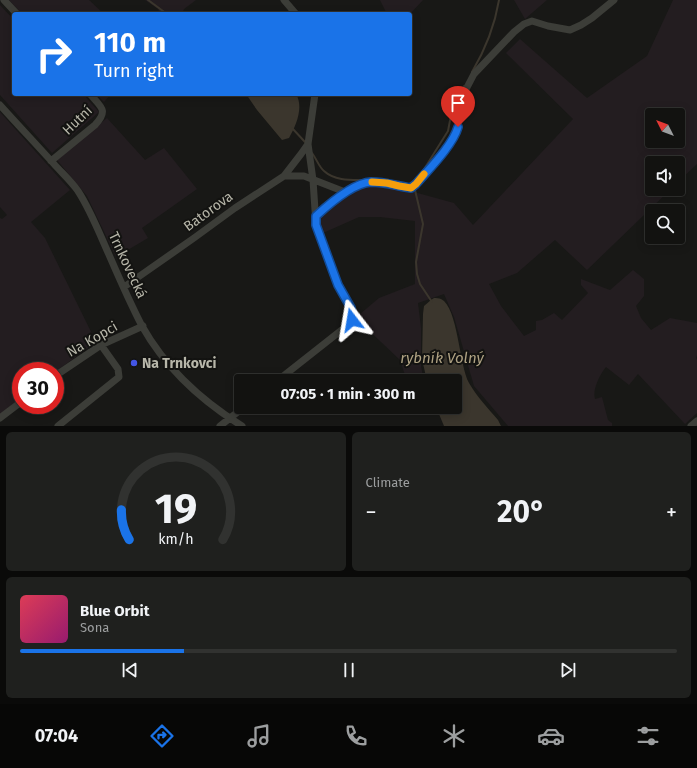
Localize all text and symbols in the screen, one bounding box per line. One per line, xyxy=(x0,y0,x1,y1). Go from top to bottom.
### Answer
text: 110 m xyxy=(94,26,166,59)
icon: right xyxy=(28,28,80,80)
text: Turn right xyxy=(94,60,174,82)
pin xyxy=(441,86,475,127)
icon: arrive xyxy=(447,92,469,114)
street label: Hutní xyxy=(59,102,96,139)
north arrow xyxy=(645,108,685,148)
map controls xyxy=(645,108,685,244)
button: sound xyxy=(645,156,685,196)
street label: Batorova xyxy=(180,188,236,235)
button: search xyxy=(645,204,685,244)
street label: Trnkovecká xyxy=(105,229,150,301)
position arrow xyxy=(331,299,373,341)
street label: Na Kopci xyxy=(64,318,121,361)
water label: rybník Volný xyxy=(400,349,484,367)
place label: Na Trnkovci xyxy=(142,355,216,372)
marker: Na Trnkovci xyxy=(129,358,139,368)
speed limit sign: 30 xyxy=(12,362,64,414)
text: 07:05 · 1 min · 300 m xyxy=(281,385,416,403)
text: Climate xyxy=(366,475,410,490)
text: 19 xyxy=(154,483,197,533)
text: 20° xyxy=(497,494,546,530)
text: − xyxy=(366,499,377,526)
text: + xyxy=(666,499,677,526)
text: km/h xyxy=(158,530,193,547)
text: Blue Orbit xyxy=(80,602,149,620)
text: Sona xyxy=(80,620,109,635)
icon: previous xyxy=(119,659,141,681)
icon: pause xyxy=(338,659,360,681)
icon: next xyxy=(557,659,579,681)
icon: directions xyxy=(148,722,176,750)
icon: music xyxy=(245,722,273,750)
icon: phone xyxy=(342,722,370,750)
icon: climate xyxy=(440,722,468,750)
icon: car xyxy=(537,722,565,750)
icon: filters xyxy=(634,722,662,750)
text: 07:04 xyxy=(35,725,78,747)

